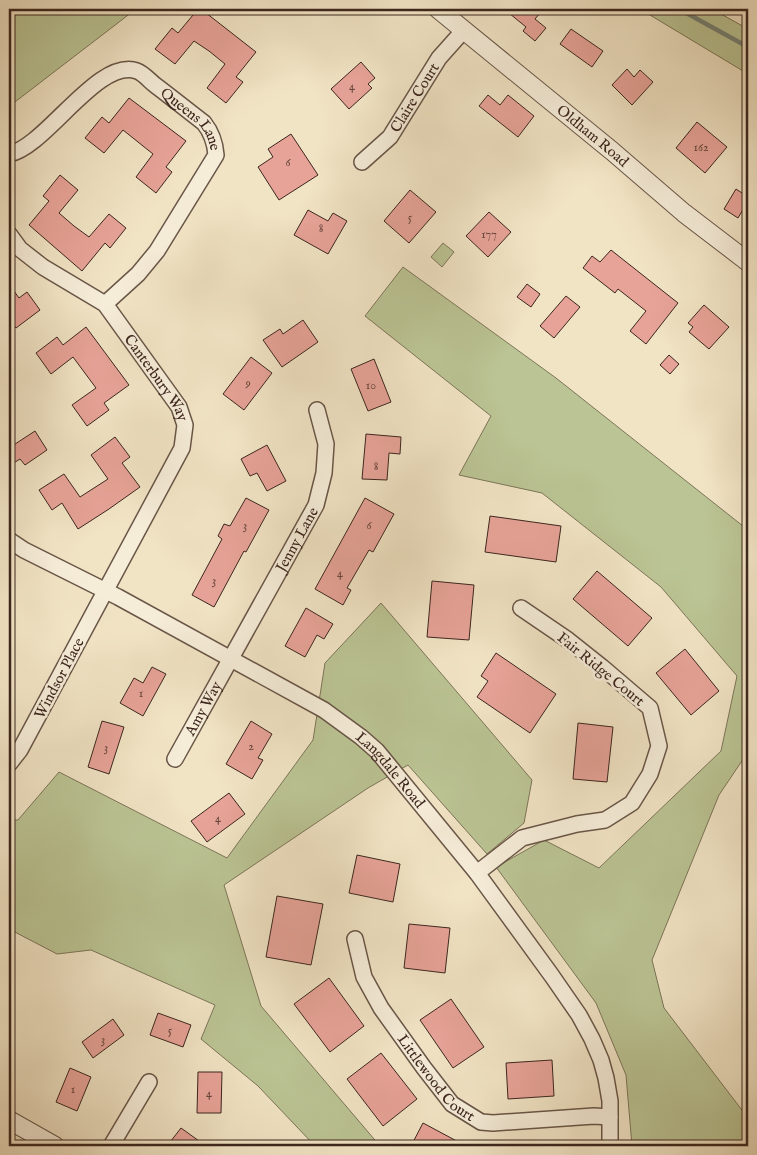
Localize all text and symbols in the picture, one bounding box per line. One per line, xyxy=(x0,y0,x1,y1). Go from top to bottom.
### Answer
street label: Claire Court xyxy=(386,60,444,136)
house number: 4 xyxy=(349,79,355,94)
street label: Queens Lane xyxy=(156,84,224,152)
street label: Oldham Road xyxy=(553,101,633,172)
house number: 162 xyxy=(693,140,709,155)
house number: 6 xyxy=(285,155,291,170)
house number: 5 xyxy=(408,210,413,225)
house number: 8 xyxy=(319,221,324,236)
house number: 177 xyxy=(481,227,497,242)
street label: Canterbury Way xyxy=(120,331,192,424)
house number: 9 xyxy=(244,376,251,391)
house number: 10 xyxy=(366,378,376,393)
house number: 8 xyxy=(374,459,379,474)
street label: Jenny Lane xyxy=(271,504,323,577)
house number: 3 xyxy=(243,518,247,533)
house number: 6 xyxy=(366,518,372,533)
house number: 4 xyxy=(337,566,343,581)
house number: 3 xyxy=(212,573,216,588)
street label: Fair Ridge Court xyxy=(553,628,648,711)
street label: Windsor Place xyxy=(30,634,89,722)
street label: Amy Way xyxy=(180,677,227,740)
house number: 1 xyxy=(139,686,143,701)
street label: Langdale Road xyxy=(352,728,429,813)
house number: 2 xyxy=(248,739,254,754)
house number: 3 xyxy=(104,740,108,755)
house number: 4 xyxy=(215,811,221,826)
house number: 5 xyxy=(168,1023,173,1038)
street label: Littlewood Court xyxy=(393,1031,478,1126)
house number: 3 xyxy=(101,1032,105,1047)
house number: 1 xyxy=(71,1082,75,1097)
house number: 4 xyxy=(206,1086,212,1101)

